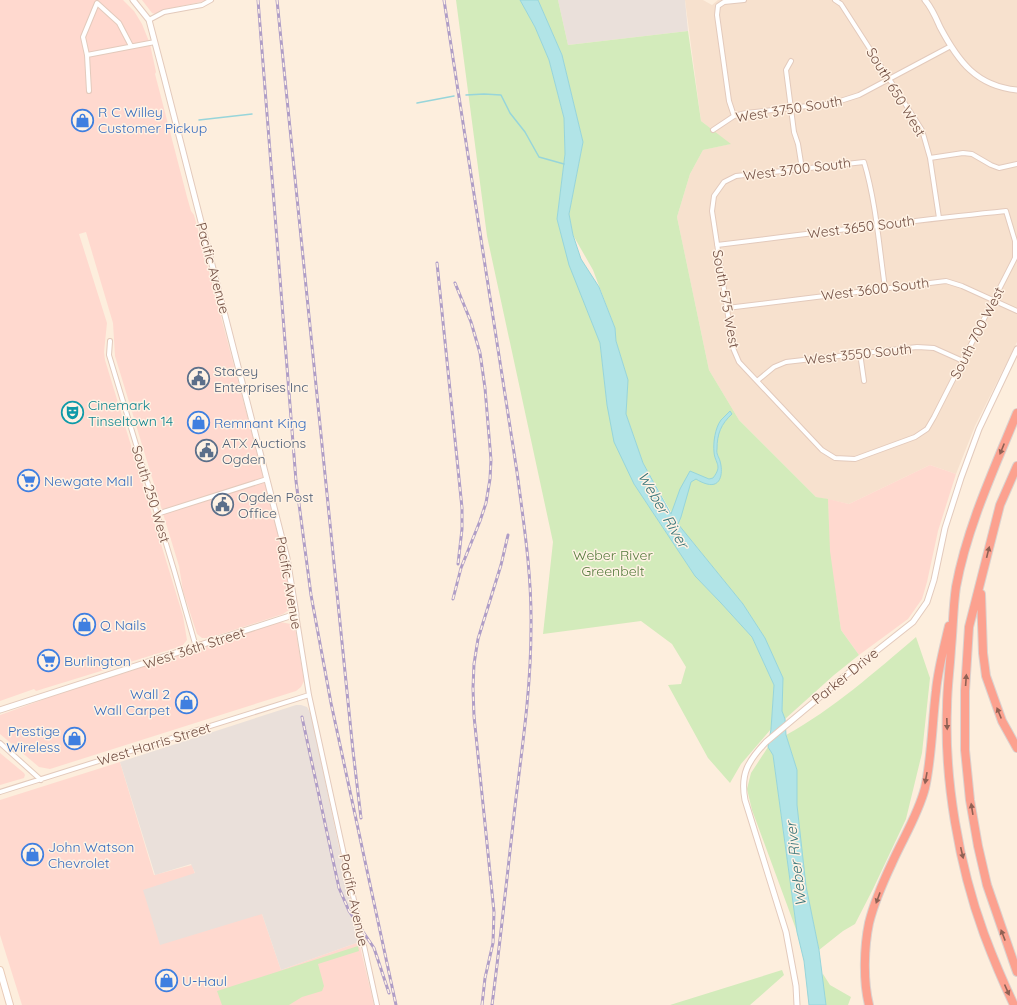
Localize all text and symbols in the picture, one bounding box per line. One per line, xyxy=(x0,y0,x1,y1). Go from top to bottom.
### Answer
street label: South 650 West xyxy=(862,44,930,140)
street label: West 3750 South xyxy=(734,92,844,126)
place label: R C Willey Customer Pickup xyxy=(98,103,207,137)
shop icon: R C Willey Customer Pickup xyxy=(70,107,96,133)
street label: West 3700 South xyxy=(742,153,852,185)
street label: West 3650 South xyxy=(806,211,916,243)
street label: Pacific Avenue xyxy=(192,220,234,316)
street label: South 575 West xyxy=(708,248,744,350)
street label: West 3600 South xyxy=(820,273,930,305)
street label: South 700 West xyxy=(946,284,1008,382)
street label: West 3550 South xyxy=(803,339,913,369)
place label: Stacey Enterprises Inc xyxy=(214,362,309,396)
public building icon: Stacey Enterprises Inc xyxy=(185,366,211,392)
place label: Cinemark Tinseltown 14 xyxy=(88,396,173,430)
theatre icon: Cinemark Tinseltown 14 xyxy=(60,400,86,426)
shop icon: Remnant King xyxy=(185,410,211,436)
place label: Remnant King xyxy=(214,414,307,432)
place label: ATX Auctions Ogden xyxy=(222,434,306,468)
public building icon: ATX Auctions Ogden xyxy=(194,438,220,464)
street label: South 250 West xyxy=(128,443,174,545)
one-way arrow xyxy=(999,443,1005,455)
supermarket icon: Newgate Mall xyxy=(16,468,42,494)
water label: Weber River xyxy=(634,468,694,553)
place label: Newgate Mall xyxy=(44,472,133,490)
place label: Ogden Post Office xyxy=(238,488,314,522)
public building icon: Ogden Post Office xyxy=(210,492,236,518)
street label: Pacific Avenue xyxy=(272,535,306,631)
park label: Weber River Greenbelt xyxy=(573,546,654,580)
one-way arrow xyxy=(985,546,991,558)
shop icon: Q Nails xyxy=(71,612,97,638)
place label: Q Nails xyxy=(100,616,146,634)
street label: West 36th Street xyxy=(141,623,247,673)
street label: Parker Drive xyxy=(808,644,882,708)
supermarket icon: Burlington xyxy=(36,648,62,674)
place label: Burlington xyxy=(64,652,131,670)
one-way arrow xyxy=(962,674,969,686)
place label: Wall 2 Wall Carpet xyxy=(94,685,170,719)
shop icon: Wall 2 Wall Carpet xyxy=(173,689,199,715)
one-way arrow xyxy=(996,707,1002,719)
street label: West Harris Street xyxy=(95,718,213,770)
one-way arrow xyxy=(944,718,950,731)
place label: Prestige Wireless xyxy=(6,722,60,756)
shop icon: Prestige Wireless xyxy=(62,726,88,752)
one-way arrow xyxy=(923,772,929,784)
one-way arrow xyxy=(969,803,975,815)
water label: Weber River xyxy=(781,818,810,908)
place label: John Watson Chevrolet xyxy=(48,838,134,872)
shop icon: John Watson Chevrolet xyxy=(19,842,45,868)
one-way arrow xyxy=(959,847,965,859)
street label: Pacific Avenue xyxy=(335,852,373,948)
one-way arrow xyxy=(874,893,880,905)
one-way arrow xyxy=(1000,929,1006,941)
shop icon: U-Haul xyxy=(153,968,179,994)
place label: U-Haul xyxy=(182,972,227,990)
one-way arrow xyxy=(1004,984,1010,995)

